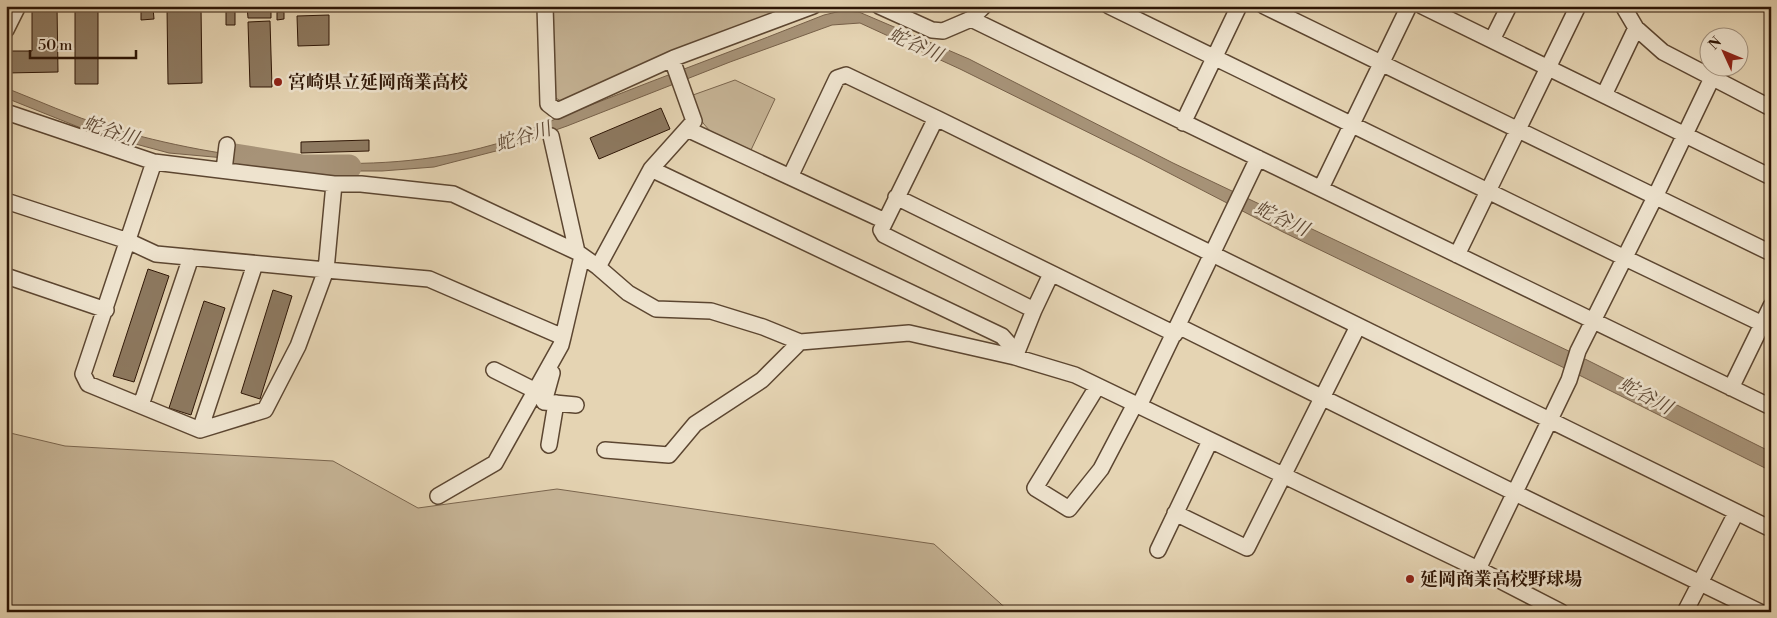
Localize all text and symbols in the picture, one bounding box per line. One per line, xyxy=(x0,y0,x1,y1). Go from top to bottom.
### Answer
water label: 蛇谷川 xyxy=(885,22,948,68)
scale bar xyxy=(30,28,136,60)
north arrow xyxy=(1700,28,1750,78)
text: N xyxy=(1705,33,1726,54)
text: 50 m xyxy=(38,36,72,55)
place label: 宮崎県立延岡商業高校 xyxy=(288,71,468,94)
marker: 宮崎県立延岡商業高校 xyxy=(272,76,284,88)
water label: 蛇谷川 xyxy=(80,111,143,151)
water label: 蛇谷川 xyxy=(492,116,556,157)
water label: 蛇谷川 xyxy=(1251,196,1314,243)
water label: 蛇谷川 xyxy=(1615,372,1678,421)
place label: 延岡商業高校野球場 xyxy=(1420,568,1582,591)
marker: 延岡商業高校野球場 xyxy=(1404,573,1416,585)

